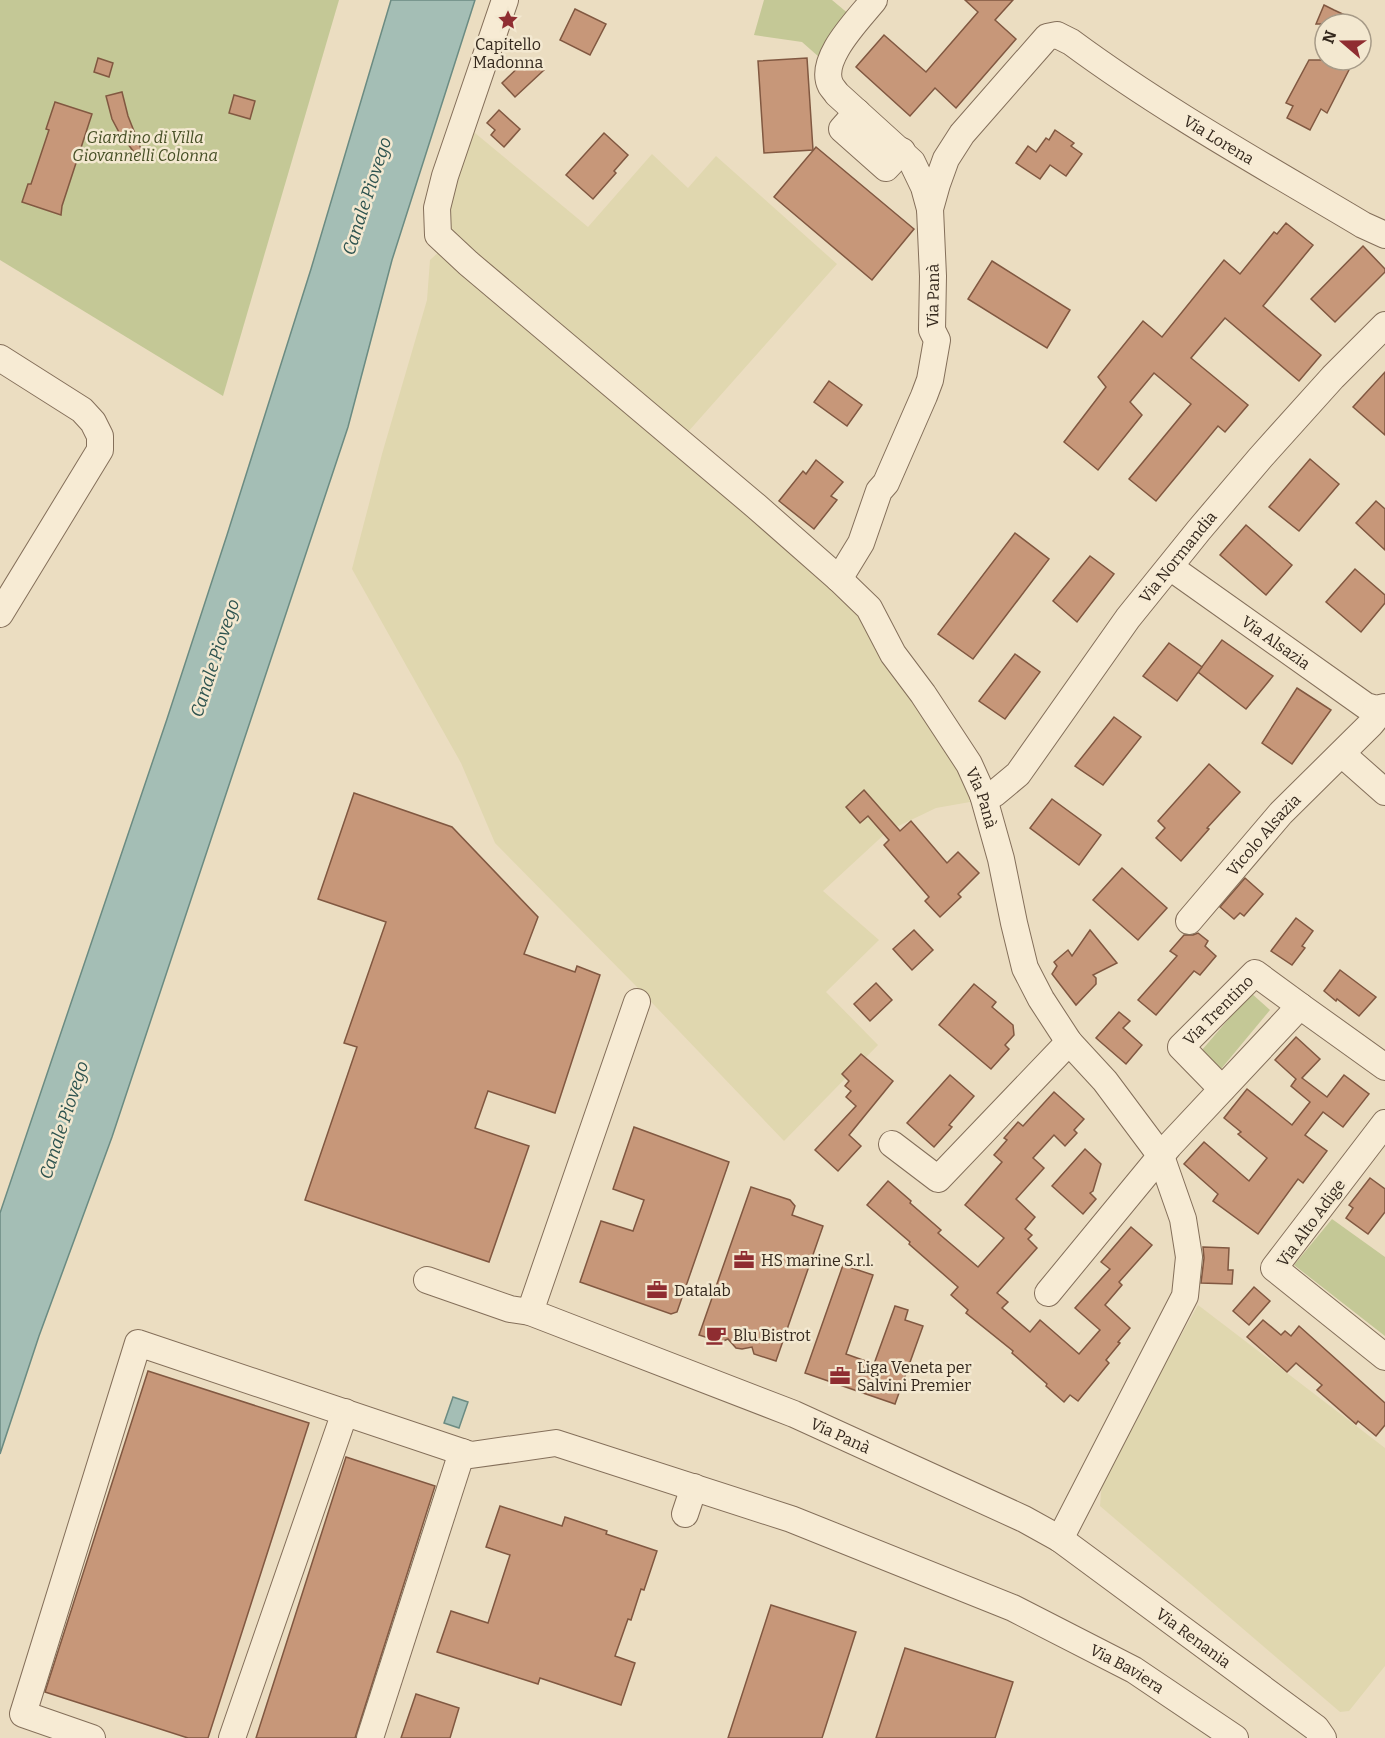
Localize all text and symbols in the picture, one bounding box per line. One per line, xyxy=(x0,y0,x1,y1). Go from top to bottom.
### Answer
place icon: Capitello Madonna xyxy=(496,8,520,32)
north arrow xyxy=(1313,12,1373,72)
text: N xyxy=(1318,28,1340,46)
place label: Capitello Madonna xyxy=(473,35,543,72)
street label: Via Lorena xyxy=(1180,111,1258,168)
park label: Giardino di Villa Giovannelli Colonna xyxy=(72,128,218,165)
water label: Canale Piovego xyxy=(338,134,396,258)
street label: Via Panà xyxy=(923,263,943,328)
street label: Via Normandia xyxy=(1135,507,1221,606)
water label: Canale Piovego xyxy=(186,596,244,720)
street label: Via Alsazia xyxy=(1238,611,1314,673)
street label: Via Panà xyxy=(962,764,1001,831)
street label: Vicolo Alsazia xyxy=(1222,790,1304,879)
street label: Via Trentino xyxy=(1179,971,1257,1049)
water label: Canale Piovego xyxy=(35,1058,93,1182)
street label: Via Alto Adige xyxy=(1273,1176,1349,1270)
office icon: HS marine S.r.l. xyxy=(732,1248,756,1272)
place label: HS marine S.r.l. xyxy=(761,1251,874,1270)
office icon: Datalab xyxy=(645,1278,669,1302)
place label: Datalab xyxy=(674,1281,731,1300)
cafe icon: Blu Bistrot xyxy=(704,1323,728,1347)
place label: Blu Bistrot xyxy=(733,1326,811,1345)
place label: Liga Veneta per Salvini Premier xyxy=(857,1358,972,1395)
office icon: Liga Veneta per Salvini Premier xyxy=(828,1364,852,1388)
street label: Via Panà xyxy=(807,1413,874,1457)
street label: Via Renania xyxy=(1152,1604,1235,1672)
street label: Via Baviera xyxy=(1087,1640,1168,1697)

